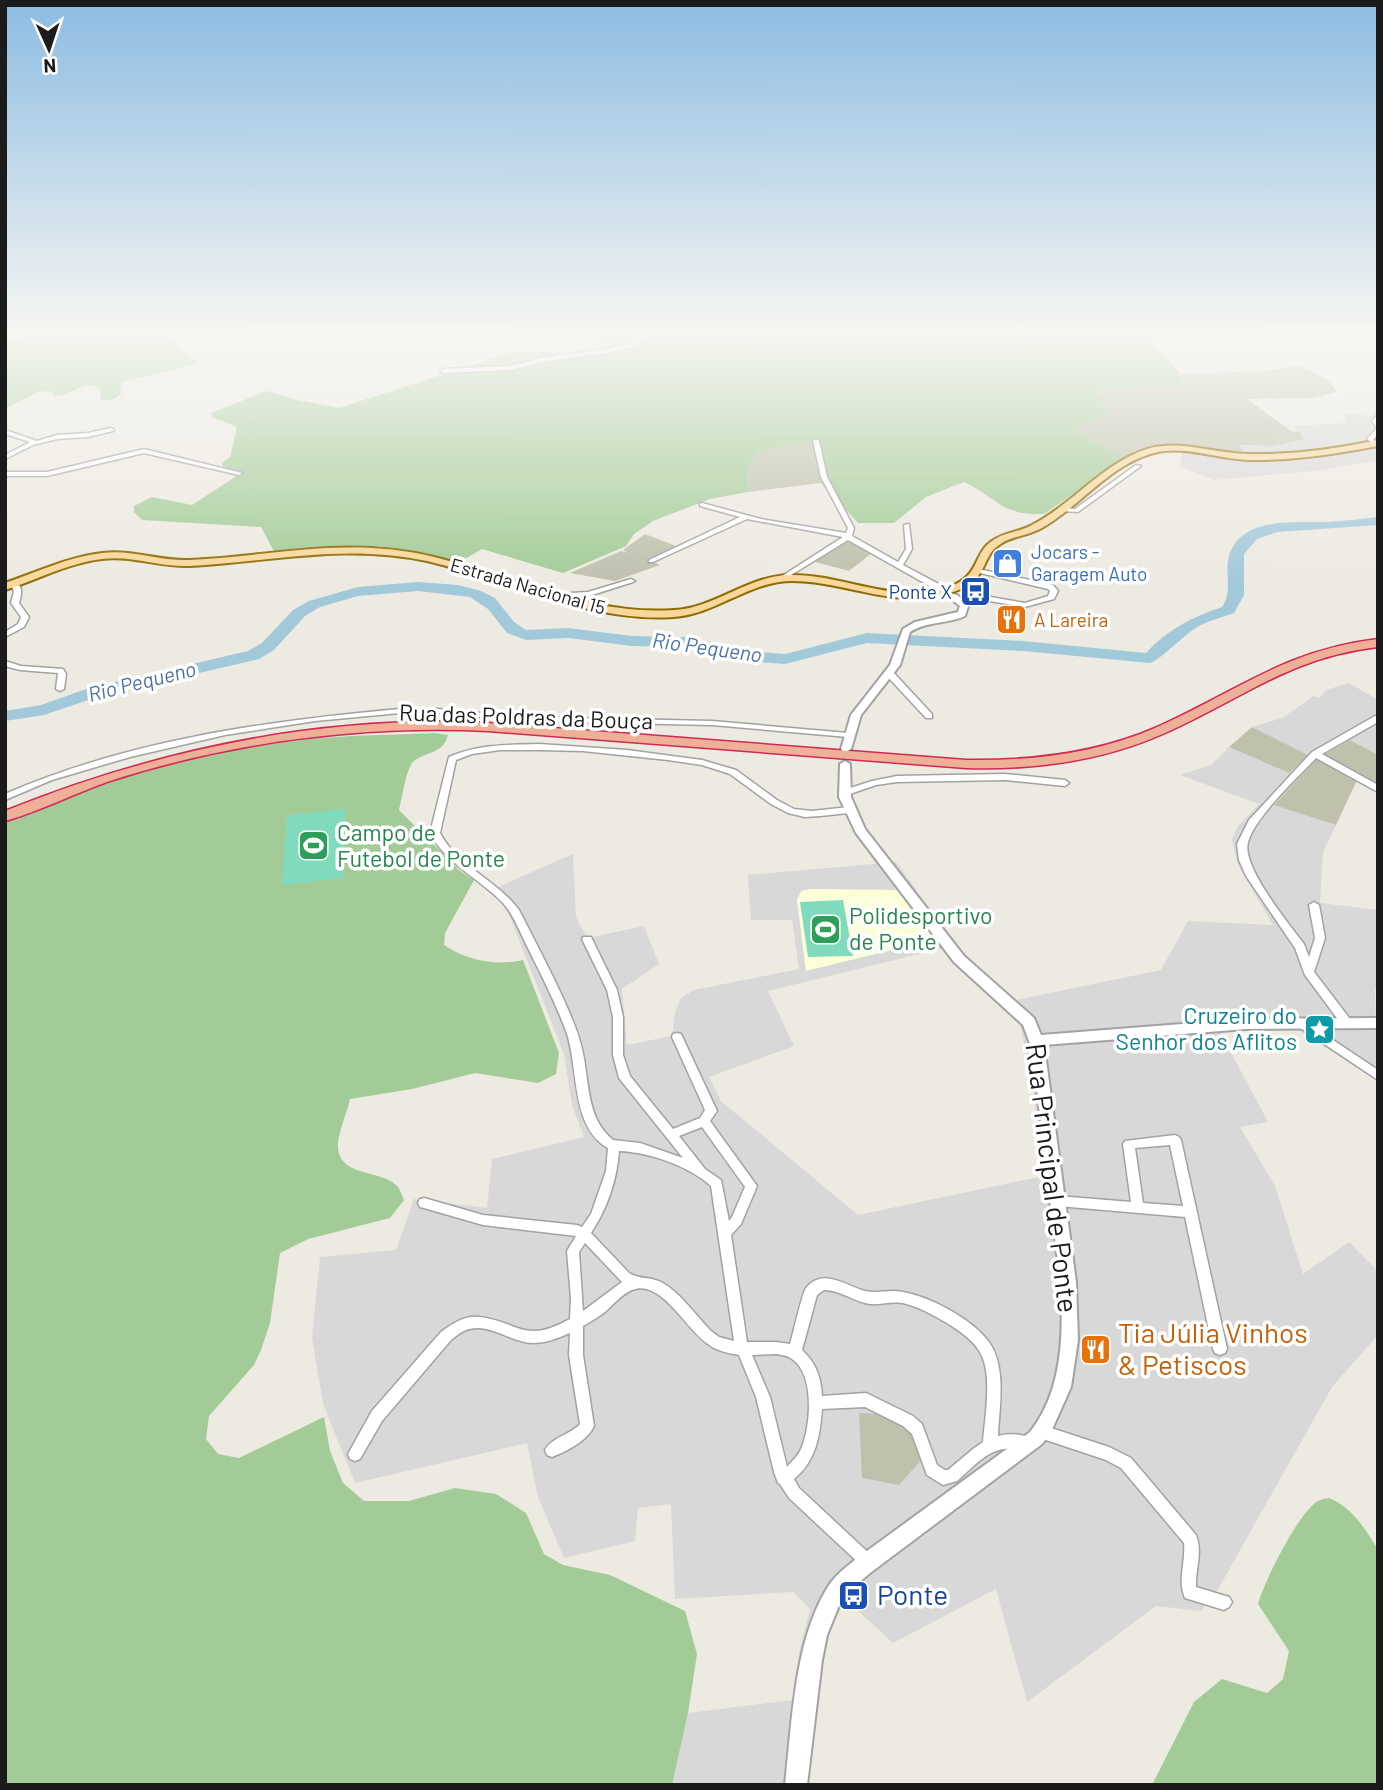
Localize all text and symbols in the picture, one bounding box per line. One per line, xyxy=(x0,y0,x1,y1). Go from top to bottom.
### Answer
north arrow xyxy=(14,14,84,84)
text: N xyxy=(43,55,57,78)
place label: Jocars - Garagem Auto xyxy=(1031,540,1147,585)
shop icon: Jocars - Garagem Auto xyxy=(991,546,1025,580)
street label: Estrada Nacional 15 xyxy=(448,552,608,619)
bus stop icon: Ponte X xyxy=(958,575,992,609)
place label: Ponte X xyxy=(889,580,952,603)
restaurant icon: A Lareira xyxy=(994,603,1028,637)
place label: A Lareira xyxy=(1034,608,1108,631)
water label: Rio Pequeno xyxy=(651,626,764,667)
water label: Rio Pequeno xyxy=(85,655,198,706)
street label: Rua das Poldras da Bouça xyxy=(399,698,653,734)
place label: Campo de Futebol de Ponte xyxy=(337,818,505,872)
sports icon: Campo de Futebol de Ponte xyxy=(297,829,331,863)
place label: Polidesportivo de Ponte xyxy=(849,901,993,955)
sports icon: Polidesportivo de Ponte xyxy=(809,912,843,946)
place label: Cruzeiro do Senhor dos Aflitos xyxy=(1116,1001,1297,1055)
place icon: Cruzeiro do Senhor dos Aflitos xyxy=(1303,1012,1337,1046)
street label: Rua Principal de Ponte xyxy=(1020,1041,1086,1315)
place label: Tia Júlia Vinhos & Petiscos xyxy=(1118,1315,1308,1381)
restaurant icon: Tia Júlia Vinhos & Petiscos xyxy=(1078,1332,1112,1366)
place label: Ponte xyxy=(877,1577,948,1611)
bus stop icon: Ponte xyxy=(837,1578,871,1612)

